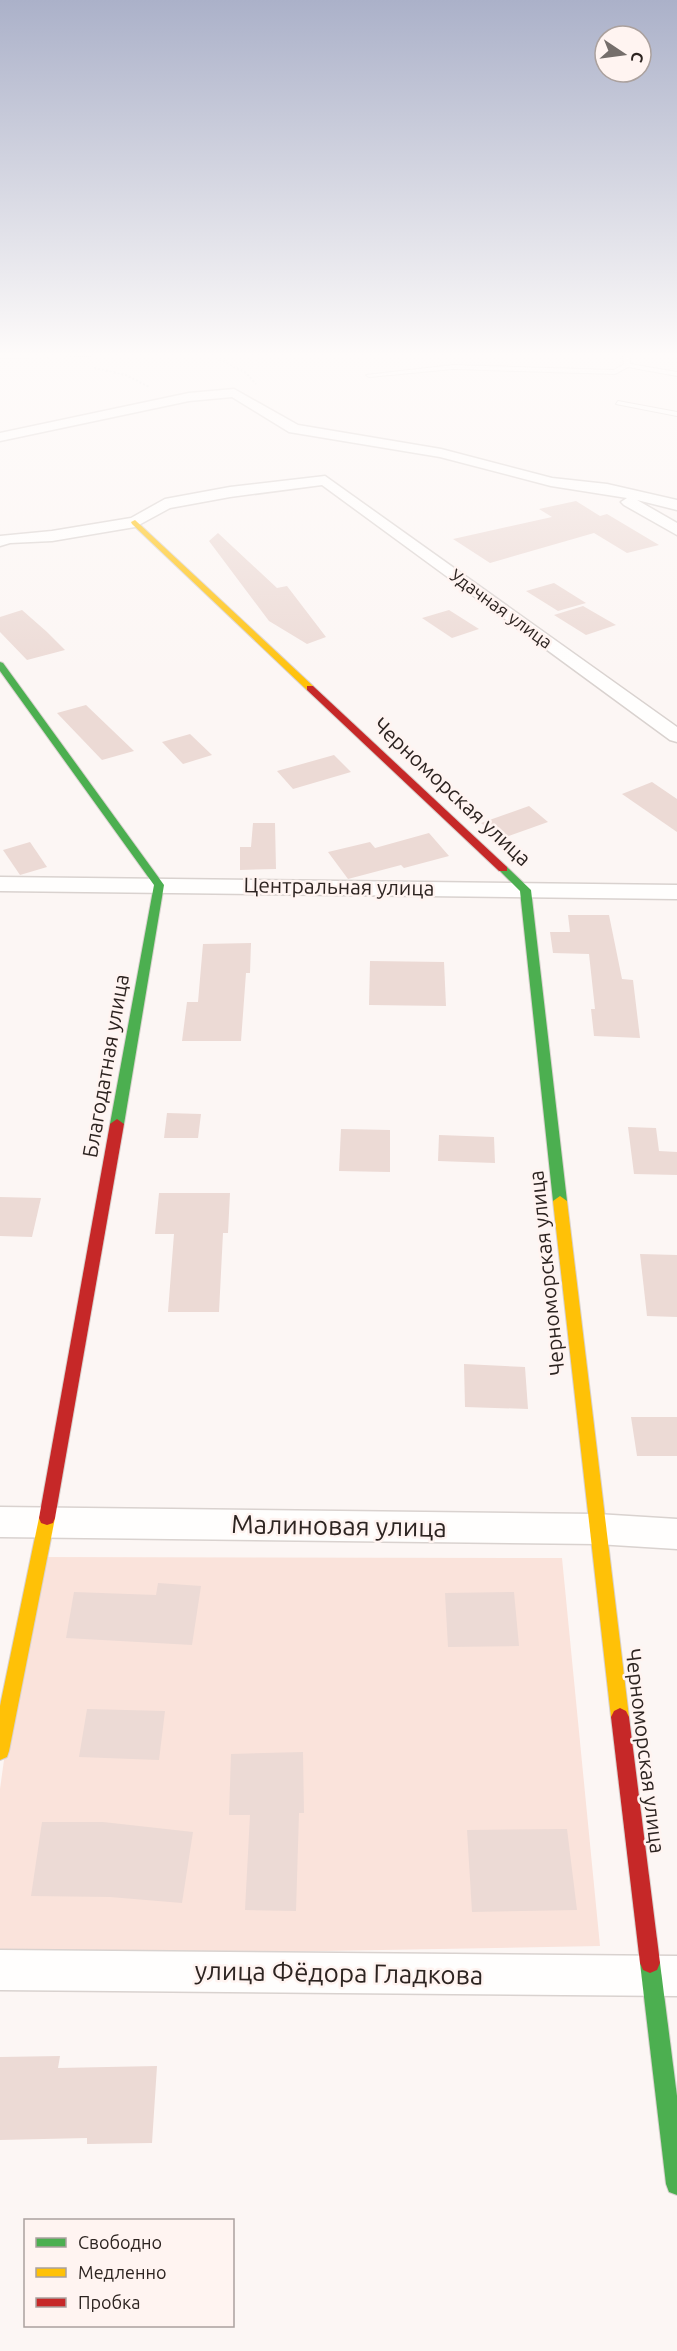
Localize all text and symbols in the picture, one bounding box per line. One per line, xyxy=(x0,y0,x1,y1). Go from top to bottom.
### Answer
north arrow xyxy=(593,24,653,84)
text: С xyxy=(628,50,648,64)
street label: Удачная улица xyxy=(447,564,557,652)
street label: Черноморская улица xyxy=(369,712,536,870)
street label: Центральная улица xyxy=(243,872,435,900)
street label: Благодатная улица xyxy=(77,972,133,1159)
street label: Черноморская улица xyxy=(523,1169,569,1377)
street label: Малиновая улица xyxy=(231,1509,447,1542)
street label: Черноморская улица xyxy=(622,1647,670,1855)
street label: улица Фёдора Гладкова xyxy=(194,1955,484,1990)
legend xyxy=(24,2219,234,2327)
text: Свободно xyxy=(78,2232,162,2252)
text: Медленно xyxy=(78,2262,167,2282)
text: Пробка xyxy=(78,2292,141,2312)

